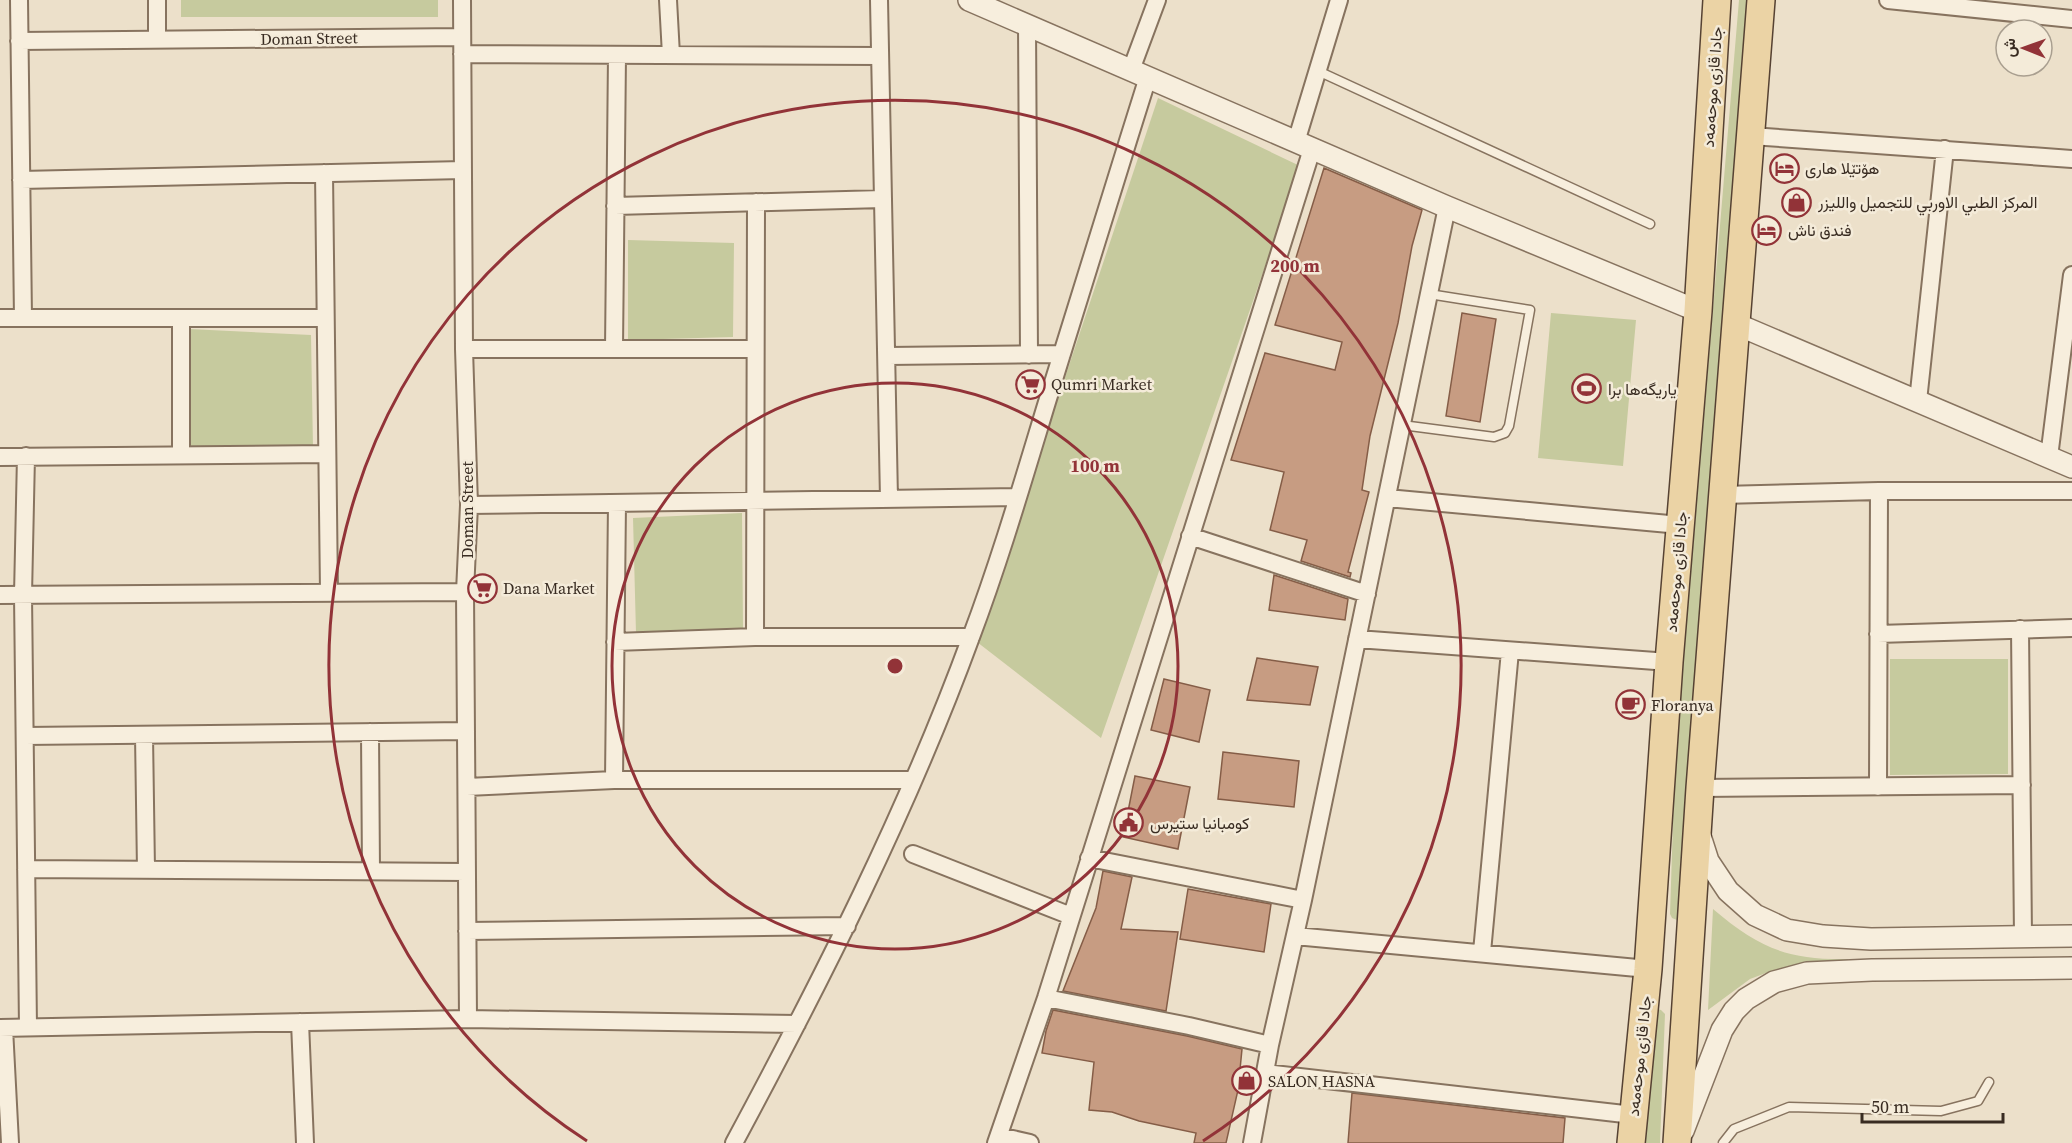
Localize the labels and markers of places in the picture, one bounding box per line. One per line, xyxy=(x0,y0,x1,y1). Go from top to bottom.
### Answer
hotel icon: هۆتێلا هاری xyxy=(1768,152,1800,184)
place label: هۆتێلا هاری xyxy=(1805,157,1879,179)
shop icon: المركز الطبي الاوربي للتجميل والليزر xyxy=(1781,186,1813,218)
place label: المركز الطبي الاوربي للتجميل والليزر xyxy=(1817,191,2037,216)
hotel icon: فندق ناش xyxy=(1751,214,1783,246)
place label: فندق ناش xyxy=(1788,219,1852,241)
supermarket icon: Qumri Market xyxy=(1014,368,1046,400)
place label: Qumri Market xyxy=(1051,373,1153,395)
sports icon: یاریگەها برا xyxy=(1571,373,1603,405)
place label: یاریگەها برا xyxy=(1608,378,1677,400)
supermarket icon: Dana Market xyxy=(466,572,498,604)
place label: Dana Market xyxy=(503,577,595,599)
centre of rings xyxy=(885,656,905,676)
cafe icon: Floranya xyxy=(1614,689,1646,721)
place label: Floranya xyxy=(1651,694,1715,716)
public building icon: كومبانيا ستيرس xyxy=(1113,807,1145,839)
place label: كومبانيا ستيرس xyxy=(1150,812,1249,834)
shop icon: SALON HASNA xyxy=(1231,1065,1263,1097)
place label: SALON HASNA xyxy=(1268,1070,1375,1092)

